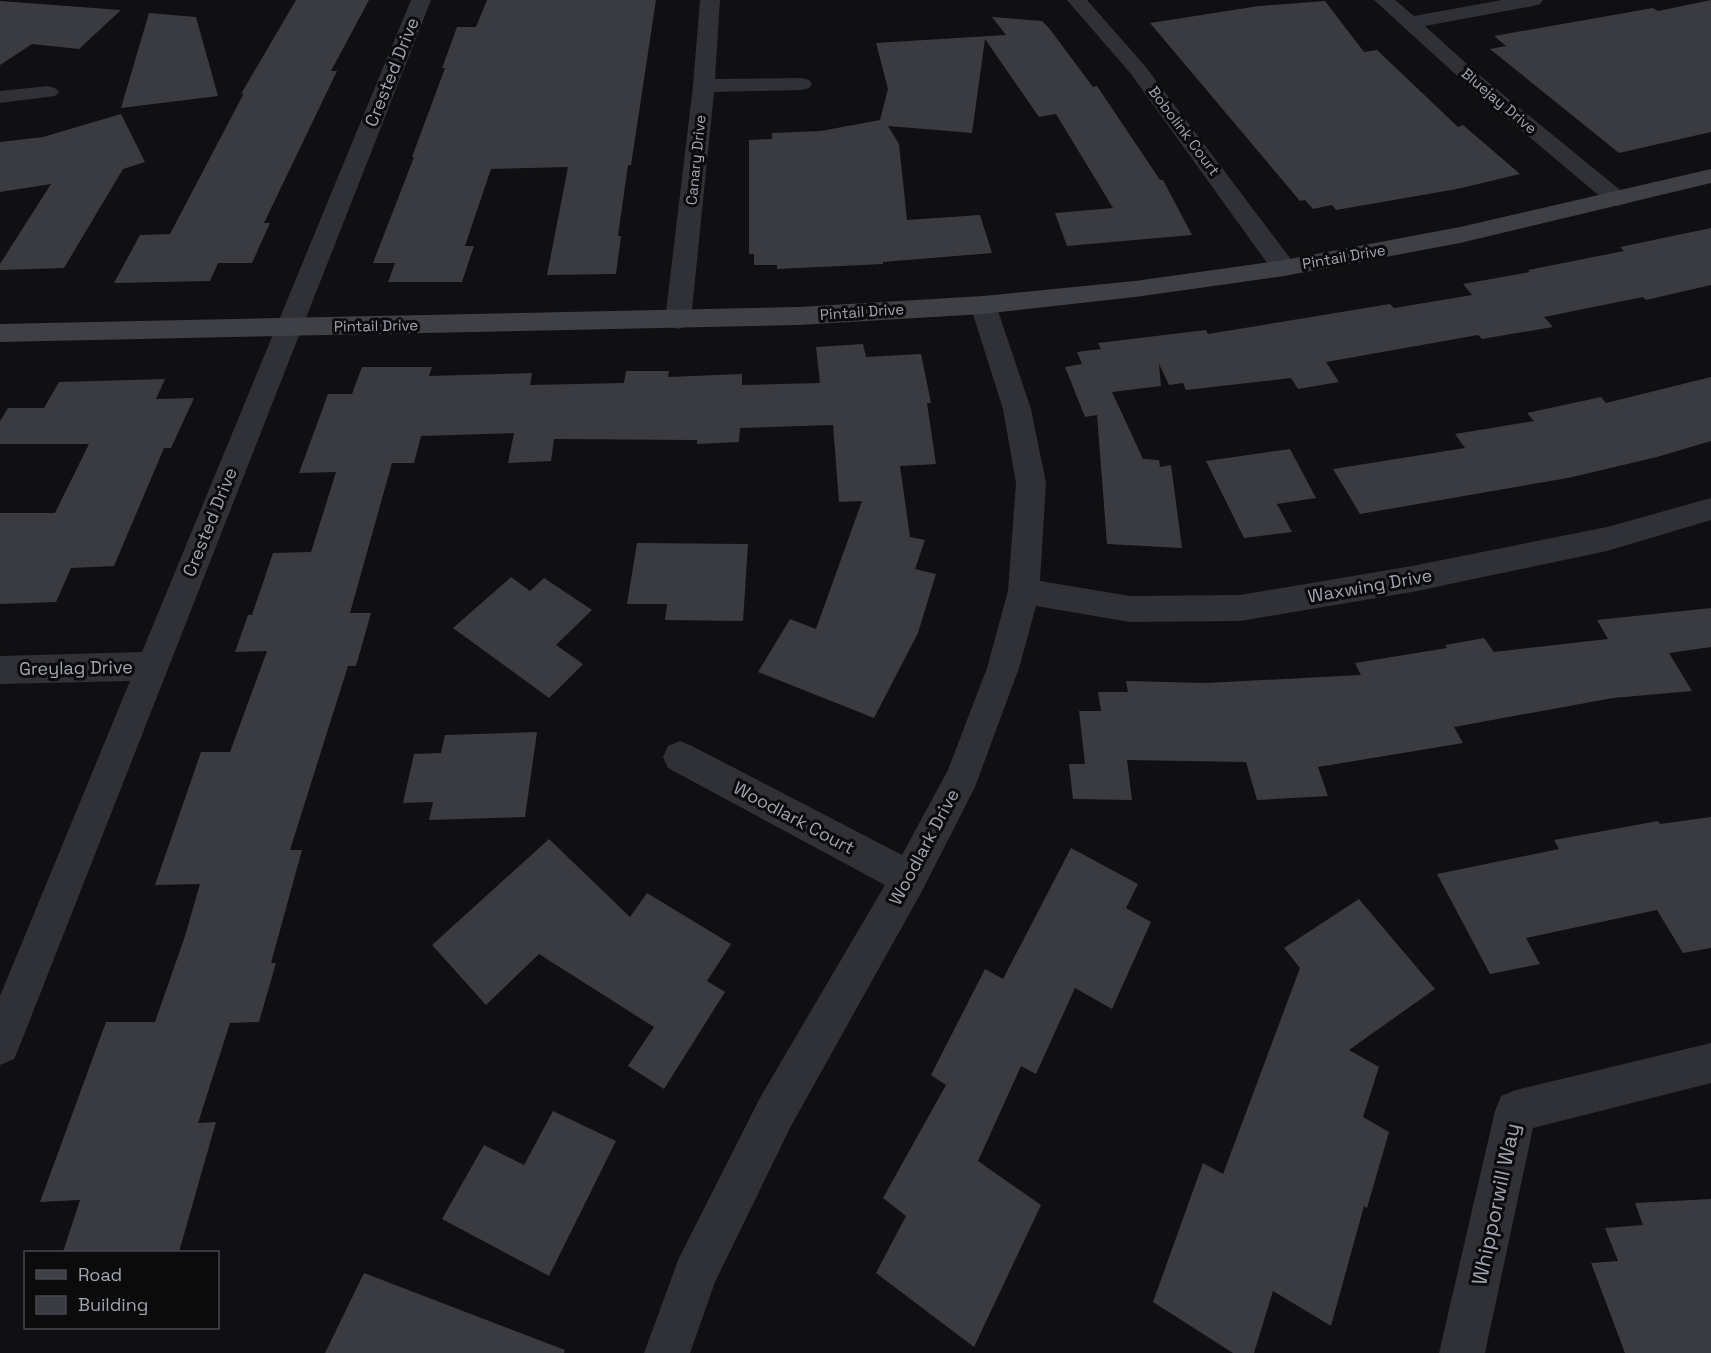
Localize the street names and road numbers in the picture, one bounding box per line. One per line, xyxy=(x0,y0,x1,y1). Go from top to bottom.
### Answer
street label: Crested Drive xyxy=(359,14,424,130)
street label: Bluejay Drive xyxy=(1458,64,1541,138)
street label: Bobolink Court xyxy=(1145,82,1224,179)
street label: Canary Drive xyxy=(681,114,710,206)
street label: Pintail Drive xyxy=(1301,240,1387,273)
street label: Pintail Drive xyxy=(819,299,905,324)
street label: Pintail Drive xyxy=(334,315,418,336)
street label: Crested Drive xyxy=(177,464,242,580)
street label: Waxwing Drive xyxy=(1306,563,1434,608)
street label: Greylag Drive xyxy=(19,655,133,680)
street label: Woodlark Court xyxy=(730,776,859,859)
street label: Woodlark Drive xyxy=(883,785,964,909)
street label: Whipporwill Way xyxy=(1465,1121,1526,1287)

